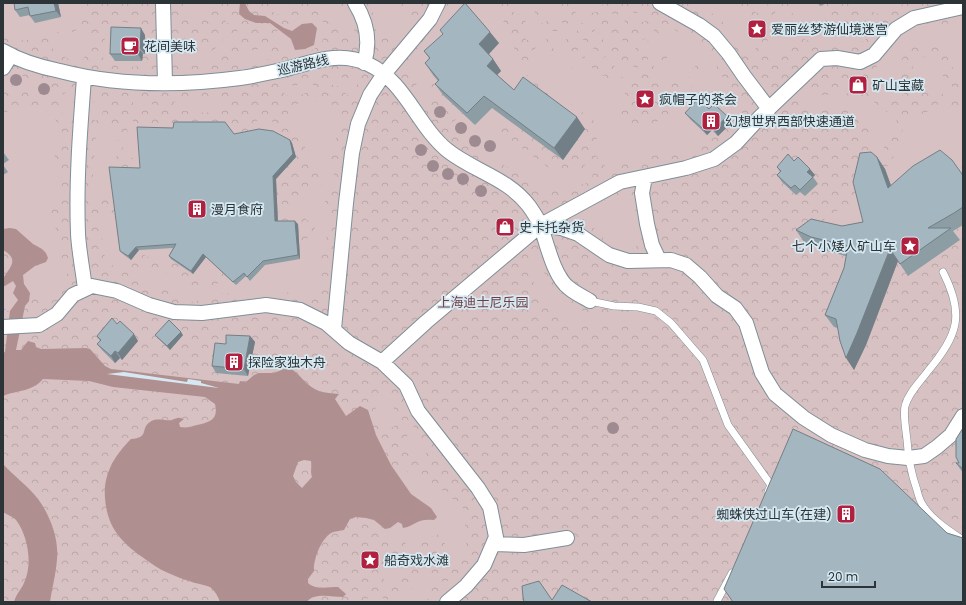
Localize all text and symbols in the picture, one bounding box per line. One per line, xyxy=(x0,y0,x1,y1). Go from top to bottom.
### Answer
place icon: 爱丽丝梦游仙境迷宫 xyxy=(746,18,768,40)
place label: 爱丽丝梦游仙境迷宫 xyxy=(771,20,888,39)
cafe icon: 花间美味 xyxy=(119,35,141,57)
place label: 花间美味 xyxy=(144,37,196,56)
street label: 巡游路线 xyxy=(276,50,330,80)
shop icon: 矿山宝藏 xyxy=(847,74,869,96)
place label: 矿山宝藏 xyxy=(872,76,924,95)
place icon: 疯帽子的茶会 xyxy=(634,88,656,110)
place label: 疯帽子的茶会 xyxy=(659,90,737,109)
building icon: 幻想世界西部快速通道 xyxy=(700,110,722,132)
place label: 幻想世界西部快速通道 xyxy=(725,112,855,131)
building icon: 漫月食府 xyxy=(186,198,208,220)
place label: 漫月食府 xyxy=(211,200,263,219)
shop icon: 史卡托杂货 xyxy=(494,216,516,238)
place label: 史卡托杂货 xyxy=(519,218,584,237)
place icon: 七个小矮人矿山车 xyxy=(899,235,921,257)
place label: 七个小矮人矿山车 xyxy=(792,237,896,256)
park label: 上海迪士尼乐园 xyxy=(437,293,529,312)
building icon: 探险家独木舟 xyxy=(223,351,245,373)
place label: 探险家独木舟 xyxy=(248,353,326,372)
building icon: 蜘蛛侠过山车(在建) xyxy=(835,503,857,525)
place label: 蜘蛛侠过山车(在建) xyxy=(716,505,832,524)
place icon: 船奇戏水滩 xyxy=(359,549,381,571)
place label: 船奇戏水滩 xyxy=(384,551,449,570)
scale bar xyxy=(822,563,875,589)
text: 20 m xyxy=(828,568,858,585)

